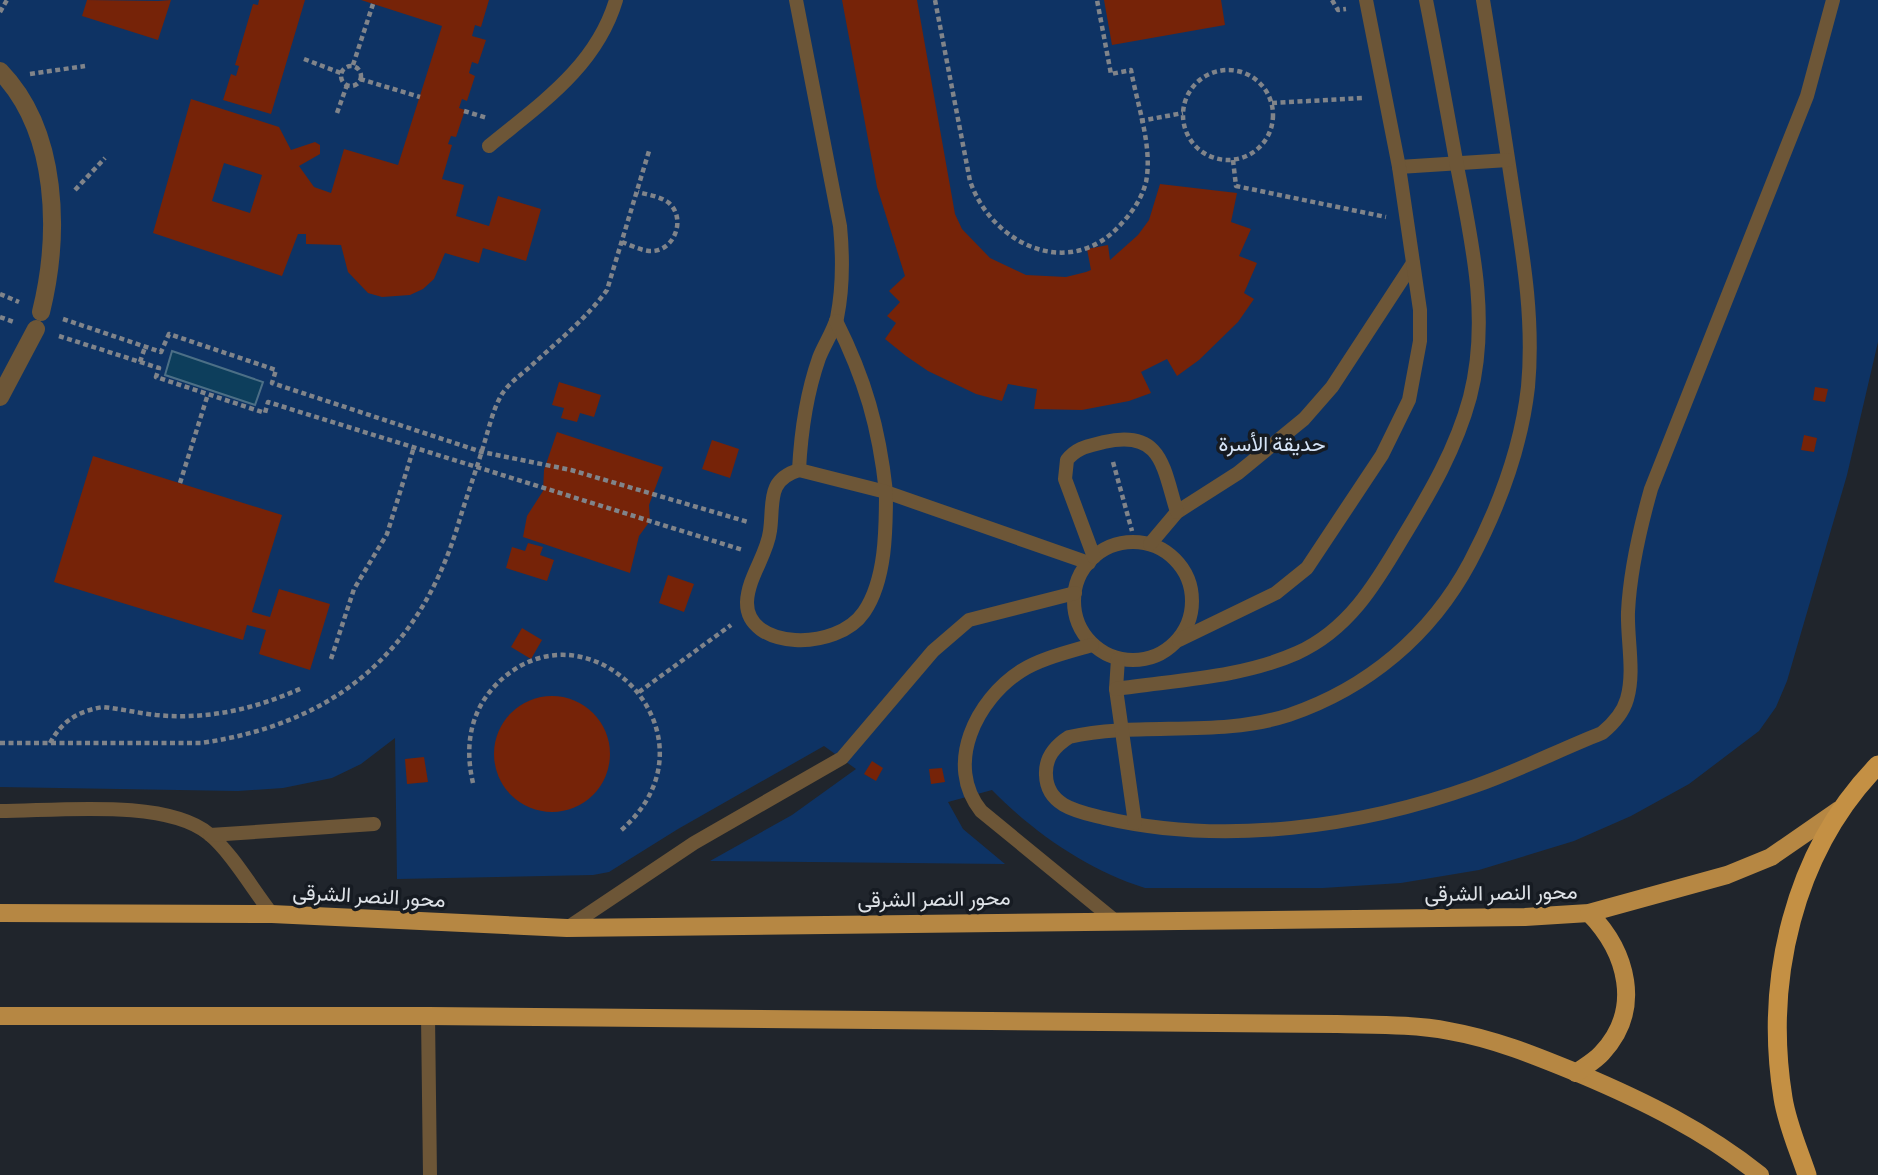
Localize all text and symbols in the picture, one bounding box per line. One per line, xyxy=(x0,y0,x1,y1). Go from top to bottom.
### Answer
park label: حديقة الأسرة xyxy=(1219,429,1325,459)
street label: محور النصر الشرقى xyxy=(292,877,446,915)
street label: محور النصر الشرقى xyxy=(1424,877,1578,909)
street label: محور النصر الشرقى xyxy=(857,883,1011,915)

